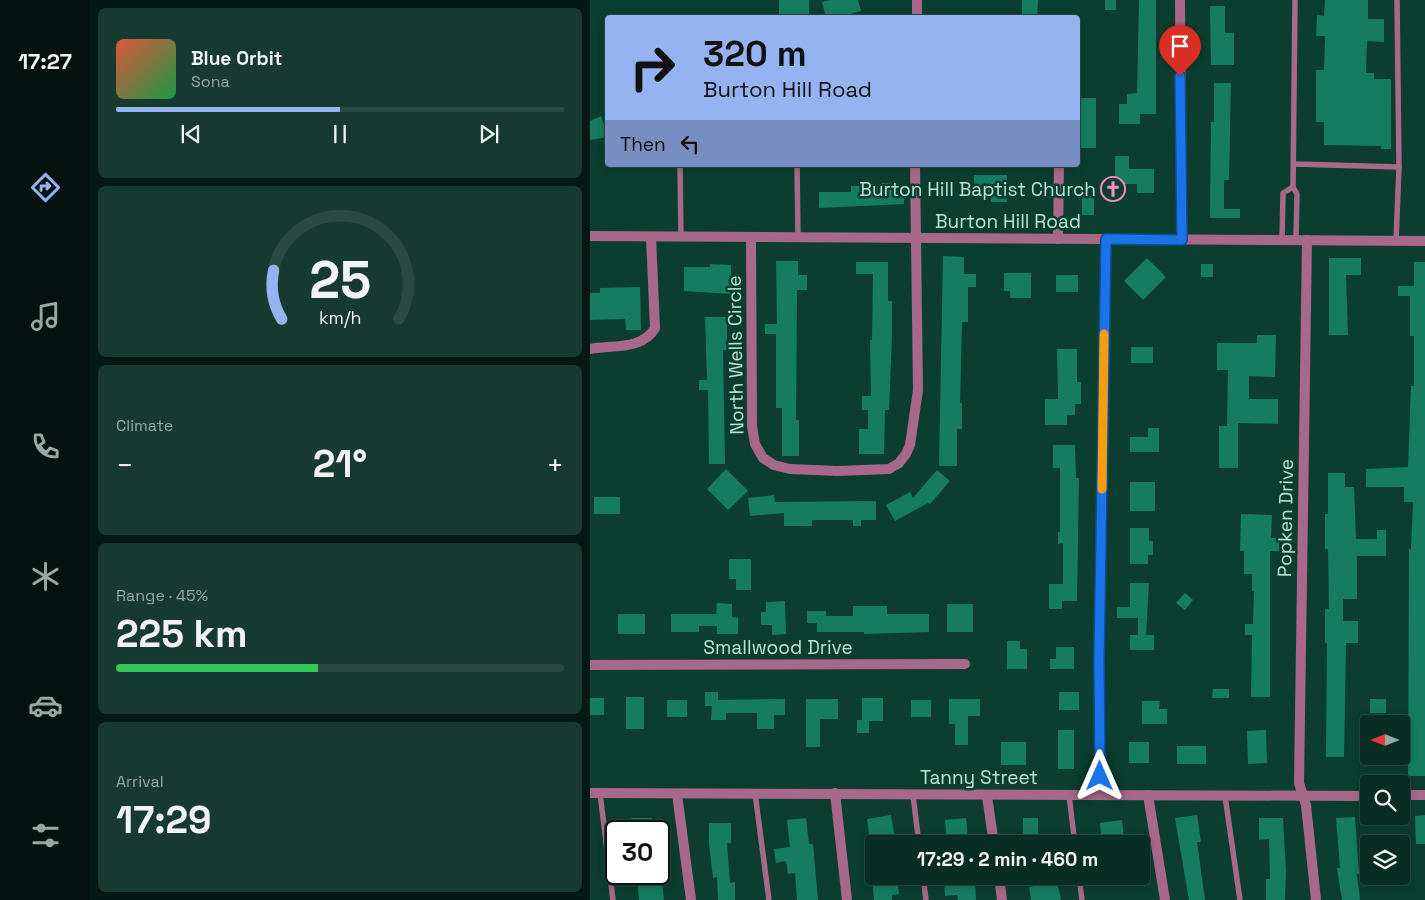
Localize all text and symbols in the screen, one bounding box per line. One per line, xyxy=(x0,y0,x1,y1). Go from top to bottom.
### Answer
pin xyxy=(1159,25,1201,76)
text: 320 m xyxy=(703,32,807,76)
icon: arrive xyxy=(1166,32,1194,60)
icon: right xyxy=(620,35,685,100)
text: Blue Orbit xyxy=(191,46,282,71)
text: 17:27 xyxy=(18,47,72,75)
text: Sona xyxy=(191,71,230,92)
text: Burton Hill Road xyxy=(703,75,872,103)
icon: previous xyxy=(177,120,205,148)
icon: pause xyxy=(326,120,354,148)
icon: next xyxy=(475,120,503,148)
icon: left xyxy=(676,130,704,158)
text: Then xyxy=(620,132,666,157)
icon: directions xyxy=(28,170,63,205)
church icon: Burton Hill Baptist Church xyxy=(1100,176,1126,202)
place label: Burton Hill Baptist Church xyxy=(859,177,1096,202)
street label: Burton Hill Road xyxy=(935,209,1081,234)
text: 25 xyxy=(309,247,371,313)
street label: North Wells Circle xyxy=(722,275,749,435)
icon: music xyxy=(28,299,63,334)
text: km/h xyxy=(319,306,361,329)
text: Climate xyxy=(116,415,173,436)
icon: phone xyxy=(28,429,63,464)
text: 21° xyxy=(313,440,367,488)
text: − xyxy=(116,447,133,483)
text: + xyxy=(547,447,564,483)
street label: Popken Drive xyxy=(1272,459,1299,577)
icon: climate xyxy=(28,559,63,594)
text: Range · 45% xyxy=(116,585,208,606)
text: 225 km xyxy=(116,610,247,658)
street label: Smallwood Drive xyxy=(703,635,853,660)
icon: car xyxy=(28,688,63,723)
north arrow xyxy=(1360,715,1410,765)
map controls xyxy=(1360,715,1410,885)
position arrow xyxy=(1073,749,1125,801)
street label: Tanny Street xyxy=(920,765,1038,790)
text: Arrival xyxy=(116,771,164,792)
button: search xyxy=(1360,775,1410,825)
text: 17:29 xyxy=(116,796,211,844)
icon: filters xyxy=(28,818,63,853)
speed limit sign: 30 xyxy=(605,820,670,885)
button: layers xyxy=(1360,835,1410,885)
text: 17:29 · 2 min · 460 m xyxy=(917,847,1098,872)

